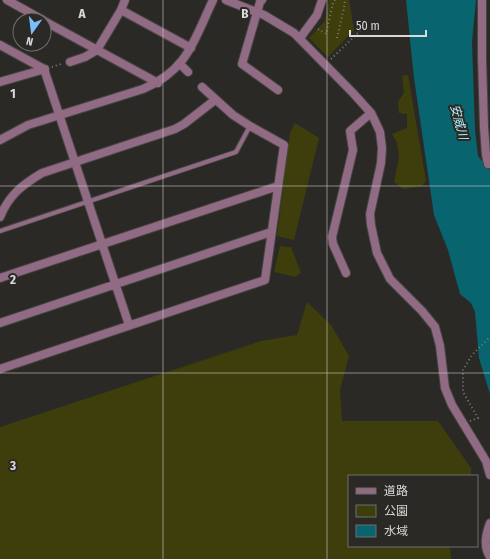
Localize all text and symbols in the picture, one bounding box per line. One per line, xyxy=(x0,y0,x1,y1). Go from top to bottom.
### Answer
text: A xyxy=(77,6,86,21)
text: B xyxy=(241,6,249,21)
north arrow xyxy=(12,12,52,52)
scale bar xyxy=(350,12,426,38)
text: 50 m xyxy=(356,19,380,33)
text: N xyxy=(25,34,34,48)
text: 1 xyxy=(10,86,16,101)
water label: 安威川 xyxy=(448,103,471,143)
text: 2 xyxy=(9,272,16,287)
text: 3 xyxy=(9,458,16,473)
legend xyxy=(348,475,478,547)
text: 道路 xyxy=(384,484,408,498)
text: 公園 xyxy=(384,504,408,518)
text: 水域 xyxy=(384,524,408,538)

